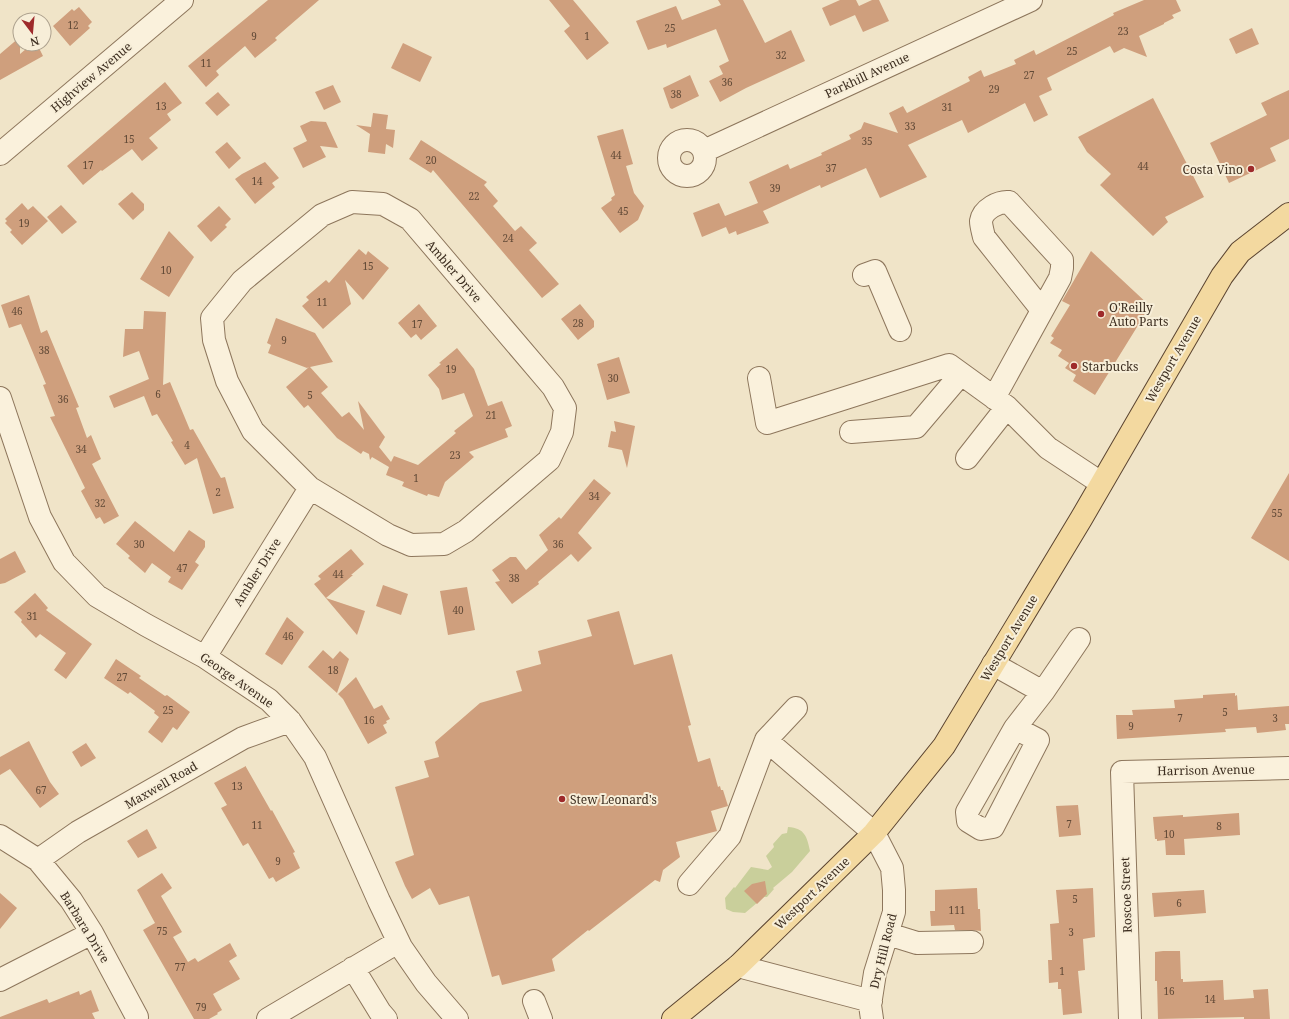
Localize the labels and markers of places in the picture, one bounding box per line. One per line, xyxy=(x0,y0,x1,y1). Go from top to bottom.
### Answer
place label: Costa Vino xyxy=(1183,161,1243,178)
marker: Costa Vino xyxy=(1246,164,1256,174)
place label: O'Reilly Auto Parts xyxy=(1109,299,1168,330)
marker: O'Reilly Auto Parts xyxy=(1096,309,1106,319)
place label: Starbucks xyxy=(1082,358,1139,375)
marker: Starbucks xyxy=(1069,361,1079,371)
place label: Stew Leonard's xyxy=(570,791,657,808)
marker: Stew Leonard's xyxy=(557,794,567,804)

